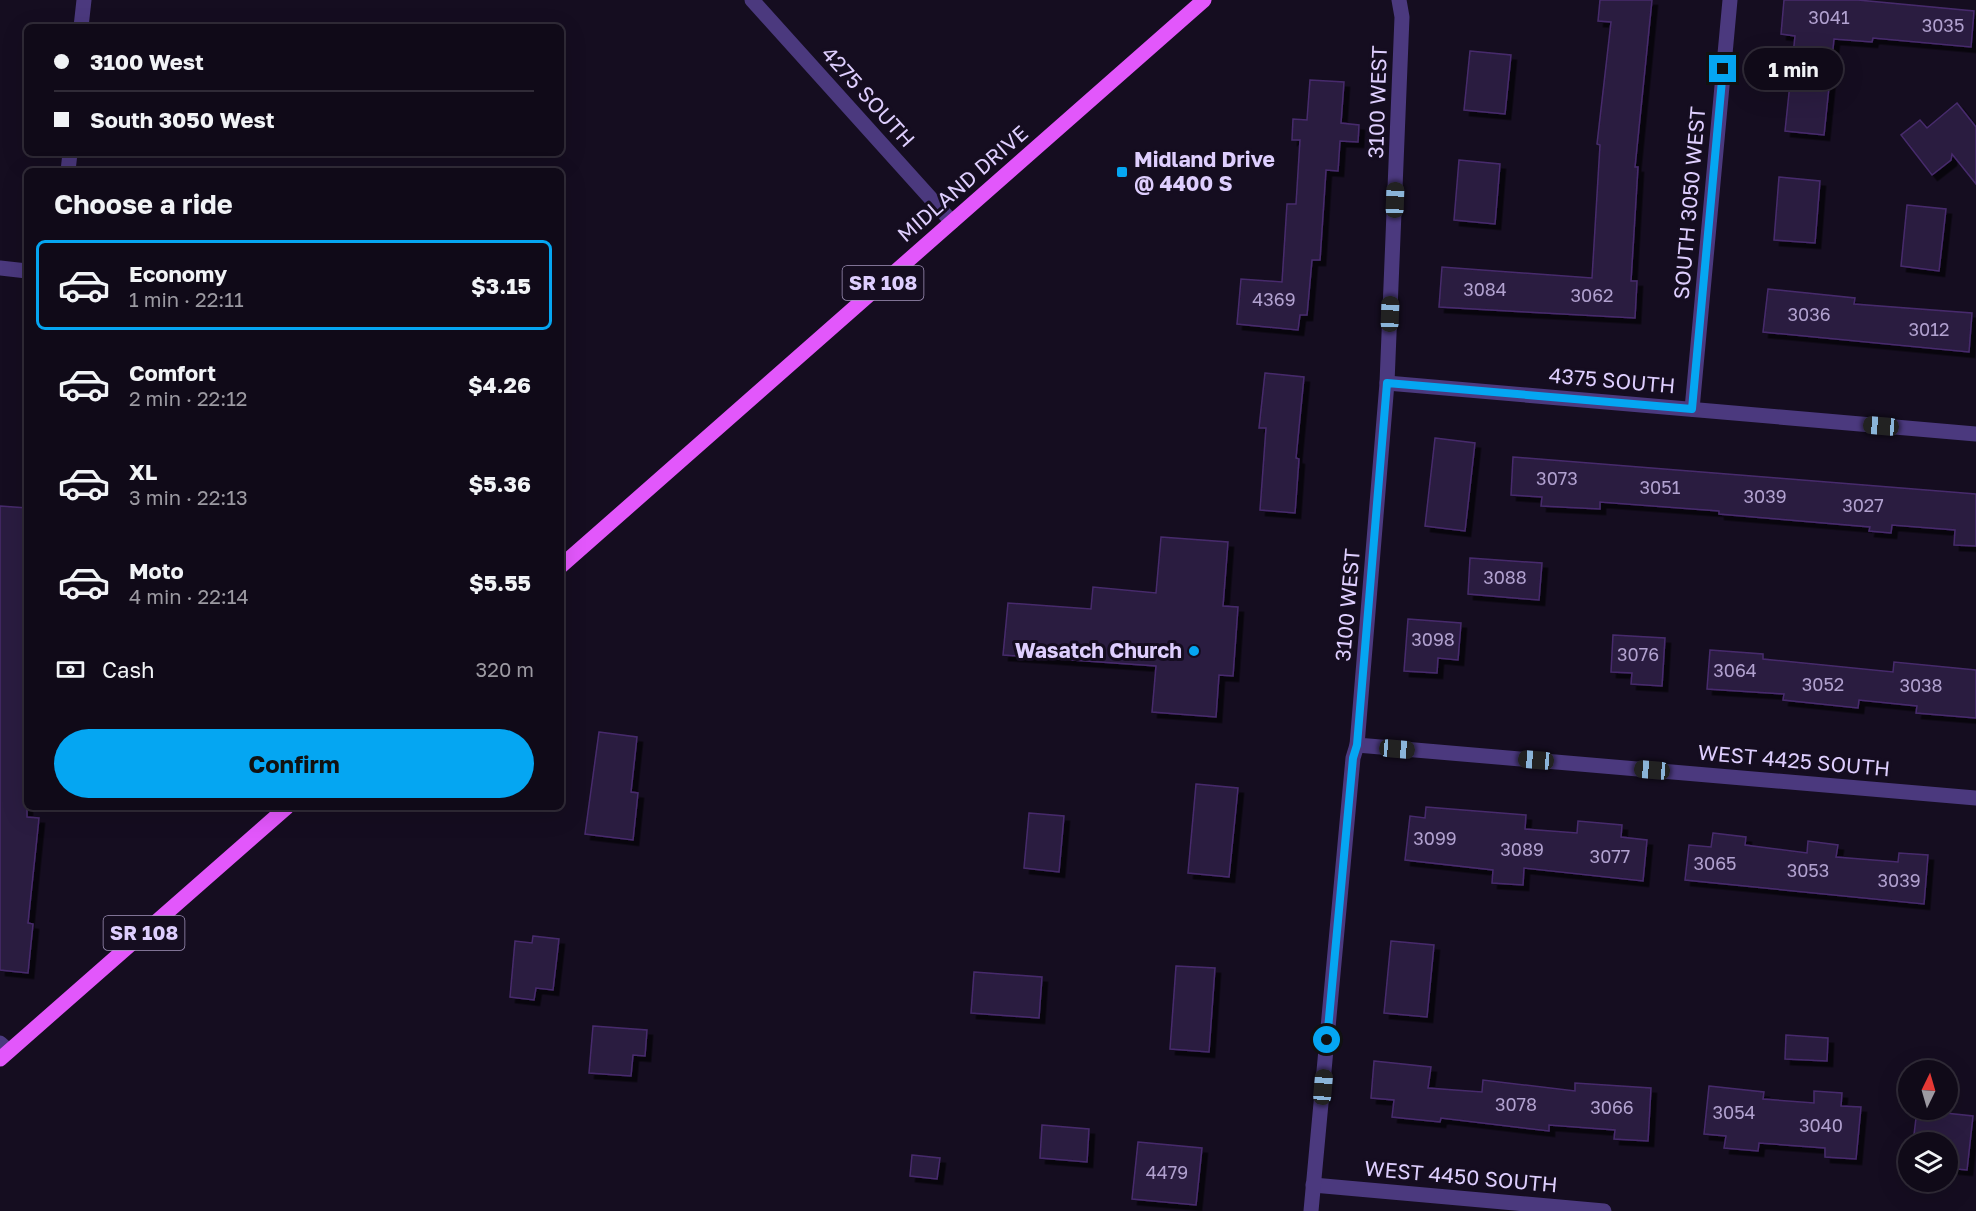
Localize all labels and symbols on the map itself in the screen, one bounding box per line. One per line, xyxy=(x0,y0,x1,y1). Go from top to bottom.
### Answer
house number: 3041 xyxy=(1808,6,1850,28)
house number: 3035 xyxy=(1922,14,1964,36)
street label: 4275 SOUTH xyxy=(817,41,921,152)
street label: 3100 WEST xyxy=(1362,45,1392,159)
callout: 1 min xyxy=(1744,48,1843,90)
route end xyxy=(1709,55,1736,82)
street label: SOUTH 3050 WEST xyxy=(1668,105,1710,300)
street label: MIDLAND DRIVE xyxy=(892,120,1033,247)
place label: Midland Drive @ 4400 S xyxy=(1134,146,1275,196)
marker: Midland Drive @ 4400 S xyxy=(1115,165,1129,179)
car xyxy=(1385,182,1405,218)
road number: SR 108 xyxy=(842,266,924,300)
house number: 3084 xyxy=(1463,278,1507,300)
house number: 3062 xyxy=(1570,284,1614,306)
house number: 4369 xyxy=(1252,288,1296,310)
car xyxy=(1380,296,1400,332)
house number: 3036 xyxy=(1787,303,1831,325)
house number: 3012 xyxy=(1909,318,1949,340)
street label: 4375 SOUTH xyxy=(1548,362,1676,398)
car xyxy=(1862,415,1900,437)
house number: 3073 xyxy=(1536,467,1578,489)
house number: 3051 xyxy=(1640,476,1681,498)
house number: 3039 xyxy=(1743,485,1787,507)
house number: 3027 xyxy=(1842,494,1884,516)
street label: 3100 WEST xyxy=(1329,548,1365,662)
house number: 3088 xyxy=(1483,566,1527,588)
house number: 3098 xyxy=(1411,628,1455,650)
place label: Wasatch Church xyxy=(1015,637,1182,663)
house number: 3076 xyxy=(1617,643,1659,665)
marker: Wasatch Church xyxy=(1187,644,1201,658)
house number: 3064 xyxy=(1713,659,1757,681)
house number: 3052 xyxy=(1802,673,1844,695)
house number: 3038 xyxy=(1899,674,1943,696)
car xyxy=(1378,738,1416,760)
street label: WEST 4425 SOUTH xyxy=(1697,739,1891,781)
car xyxy=(1517,749,1555,771)
car xyxy=(1633,759,1671,781)
house number: 3099 xyxy=(1413,827,1457,849)
house number: 3089 xyxy=(1500,838,1544,860)
house number: 3077 xyxy=(1590,845,1630,867)
house number: 3065 xyxy=(1693,852,1737,874)
house number: 3053 xyxy=(1787,859,1829,881)
house number: 3039 xyxy=(1877,869,1921,891)
road number: SR 108 xyxy=(104,916,184,950)
route start xyxy=(1313,1026,1340,1053)
north arrow xyxy=(1898,1060,1958,1120)
car xyxy=(1312,1068,1334,1106)
house number: 3078 xyxy=(1495,1093,1537,1115)
house number: 3066 xyxy=(1590,1096,1634,1118)
house number: 3054 xyxy=(1712,1101,1756,1123)
house number: 3040 xyxy=(1799,1114,1843,1136)
street label: WEST 4450 SOUTH xyxy=(1363,1155,1559,1197)
house number: 4479 xyxy=(1146,1161,1188,1183)

